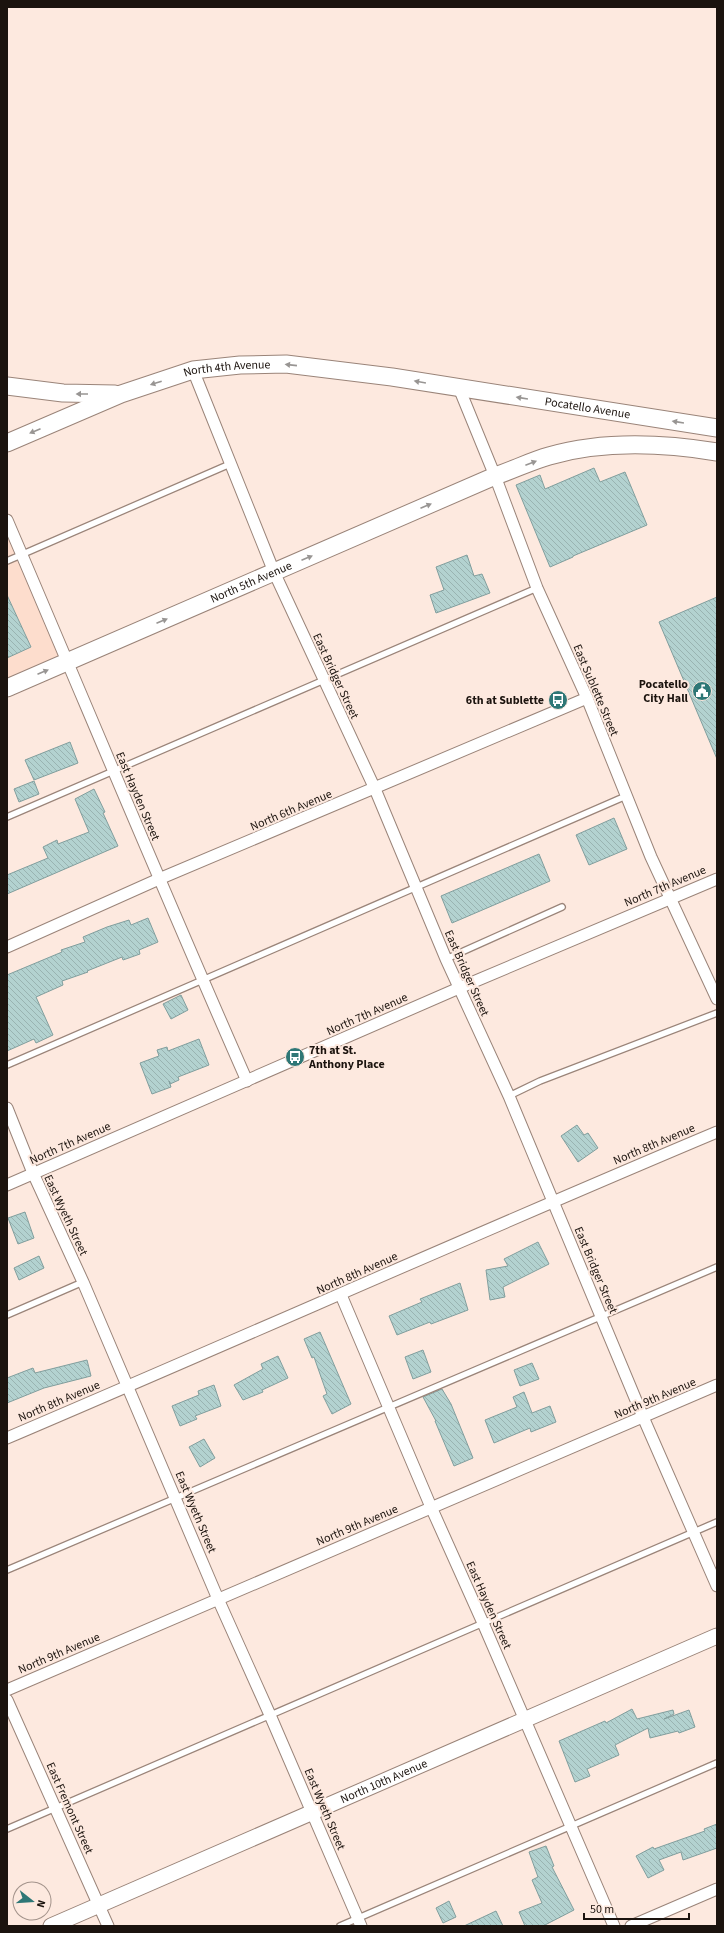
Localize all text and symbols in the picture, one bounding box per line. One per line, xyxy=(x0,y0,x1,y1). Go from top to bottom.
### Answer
street label: North 4th Avenue xyxy=(181,356,271,382)
one-way arrow xyxy=(285,361,297,368)
one-way arrow xyxy=(414,379,426,385)
one-way arrow xyxy=(149,380,161,386)
one-way arrow xyxy=(75,391,88,397)
street label: Pocatello Avenue xyxy=(544,393,631,423)
one-way arrow xyxy=(516,395,528,401)
one-way arrow xyxy=(672,419,685,425)
one-way arrow xyxy=(29,428,41,434)
one-way arrow xyxy=(526,459,538,465)
one-way arrow xyxy=(421,503,432,509)
one-way arrow xyxy=(301,555,313,561)
street label: North 5th Avenue xyxy=(208,557,295,608)
one-way arrow xyxy=(156,617,168,624)
street label: East Bridger Street xyxy=(308,631,363,722)
street label: East Sublette Street xyxy=(569,642,623,739)
one-way arrow xyxy=(37,669,48,675)
place label: Pocatello City Hall xyxy=(639,676,689,707)
public building icon: Pocatello City Hall xyxy=(691,680,713,702)
bus stop icon: 6th at Sublette xyxy=(547,689,569,711)
place label: 6th at Sublette xyxy=(466,692,544,709)
street label: East Hayden Street xyxy=(111,749,164,843)
street label: North 6th Avenue xyxy=(248,786,335,835)
street label: North 7th Avenue xyxy=(622,862,709,911)
street label: East Bridger Street xyxy=(440,927,493,1019)
street label: North 7th Avenue xyxy=(324,989,411,1040)
place label: 7th at St. Anthony Place xyxy=(308,1042,385,1073)
bus stop icon: 7th at St. Anthony Place xyxy=(284,1046,306,1068)
street label: North 7th Avenue xyxy=(27,1118,114,1169)
street label: North 8th Avenue xyxy=(611,1120,698,1169)
street label: East Wyeth Street xyxy=(39,1172,92,1258)
street label: East Bridger Street xyxy=(570,1224,622,1316)
street label: North 8th Avenue xyxy=(314,1248,401,1299)
street label: North 9th Avenue xyxy=(612,1374,699,1423)
street label: North 8th Avenue xyxy=(16,1377,103,1426)
street label: East Wyeth Street xyxy=(171,1469,220,1556)
street label: North 9th Avenue xyxy=(314,1501,401,1550)
street label: East Hayden Street xyxy=(462,1558,516,1652)
street label: North 9th Avenue xyxy=(16,1629,103,1678)
street label: North 10th Avenue xyxy=(338,1755,430,1808)
street label: East Fremont Street xyxy=(42,1760,97,1857)
street label: East Wyeth Street xyxy=(300,1766,349,1853)
north arrow xyxy=(12,1881,52,1921)
scale bar xyxy=(584,1895,689,1921)
text: N xyxy=(33,1898,49,1909)
text: 50 m xyxy=(590,1901,614,1918)

